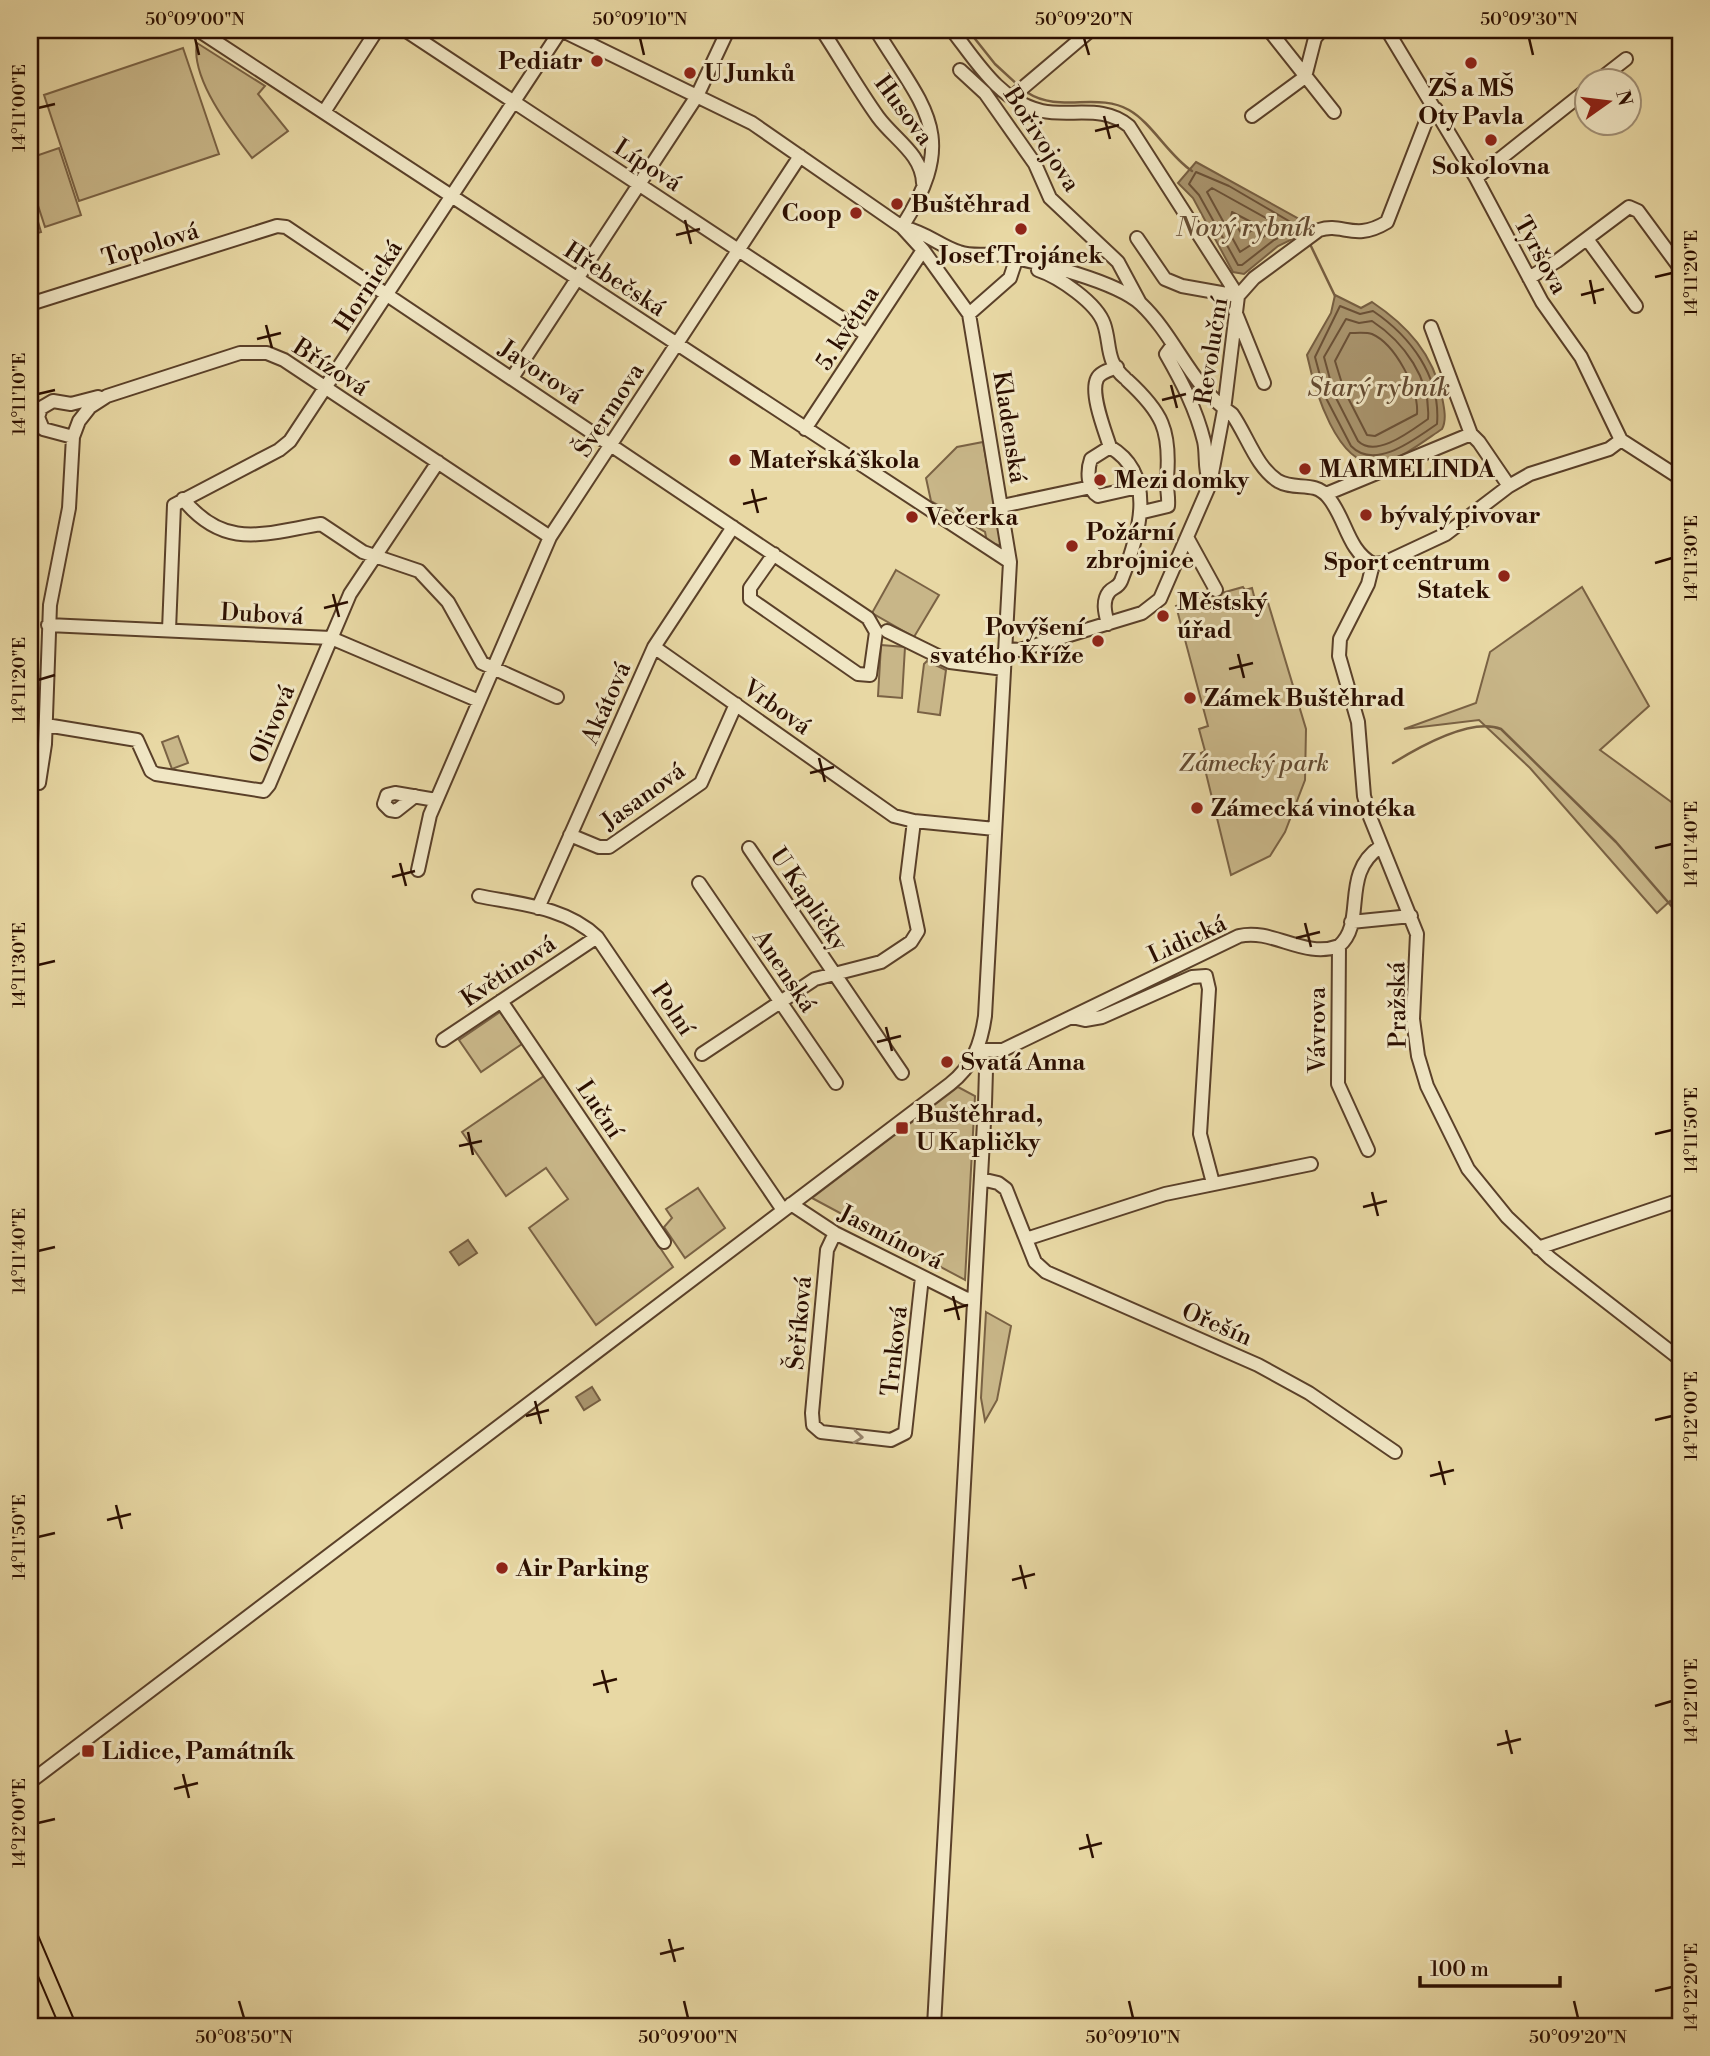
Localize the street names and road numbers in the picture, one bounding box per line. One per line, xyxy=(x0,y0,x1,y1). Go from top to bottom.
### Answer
street label: Husova xyxy=(867,69,940,152)
street label: Bořivojova xyxy=(996,81,1087,198)
street label: Lípová xyxy=(608,133,688,199)
street label: Tyršova xyxy=(1507,211,1574,300)
street label: Topolová xyxy=(98,216,203,274)
street label: Hornická xyxy=(328,234,410,338)
street label: Hřebečská xyxy=(558,236,672,324)
street label: 5. května xyxy=(809,280,887,376)
street label: Revoluční xyxy=(1189,294,1235,407)
street label: Břízová xyxy=(286,332,375,404)
street label: Javorová xyxy=(492,334,589,412)
street label: Švermova xyxy=(567,356,652,463)
street label: Kladenská xyxy=(985,369,1033,486)
street label: Dubová xyxy=(220,598,305,632)
street label: Akátová xyxy=(575,657,639,750)
street label: Vrbová xyxy=(736,673,817,743)
street label: Olivová xyxy=(244,680,303,768)
street label: Jasanová xyxy=(595,756,692,838)
street label: U Kapličky xyxy=(763,842,854,957)
street label: Lidická xyxy=(1144,908,1232,971)
street label: Anenská xyxy=(745,924,823,1019)
street label: Květinová xyxy=(455,929,562,1014)
street label: Pražská xyxy=(1382,961,1414,1048)
street label: Polní xyxy=(644,977,701,1043)
street label: Vávrova xyxy=(1303,986,1333,1074)
street label: Luční xyxy=(569,1075,630,1145)
street label: Jasmínová xyxy=(832,1198,948,1277)
street label: Šeříková xyxy=(779,1274,819,1371)
street label: Ořešín xyxy=(1177,1297,1256,1353)
street label: Trnková xyxy=(875,1304,915,1398)

